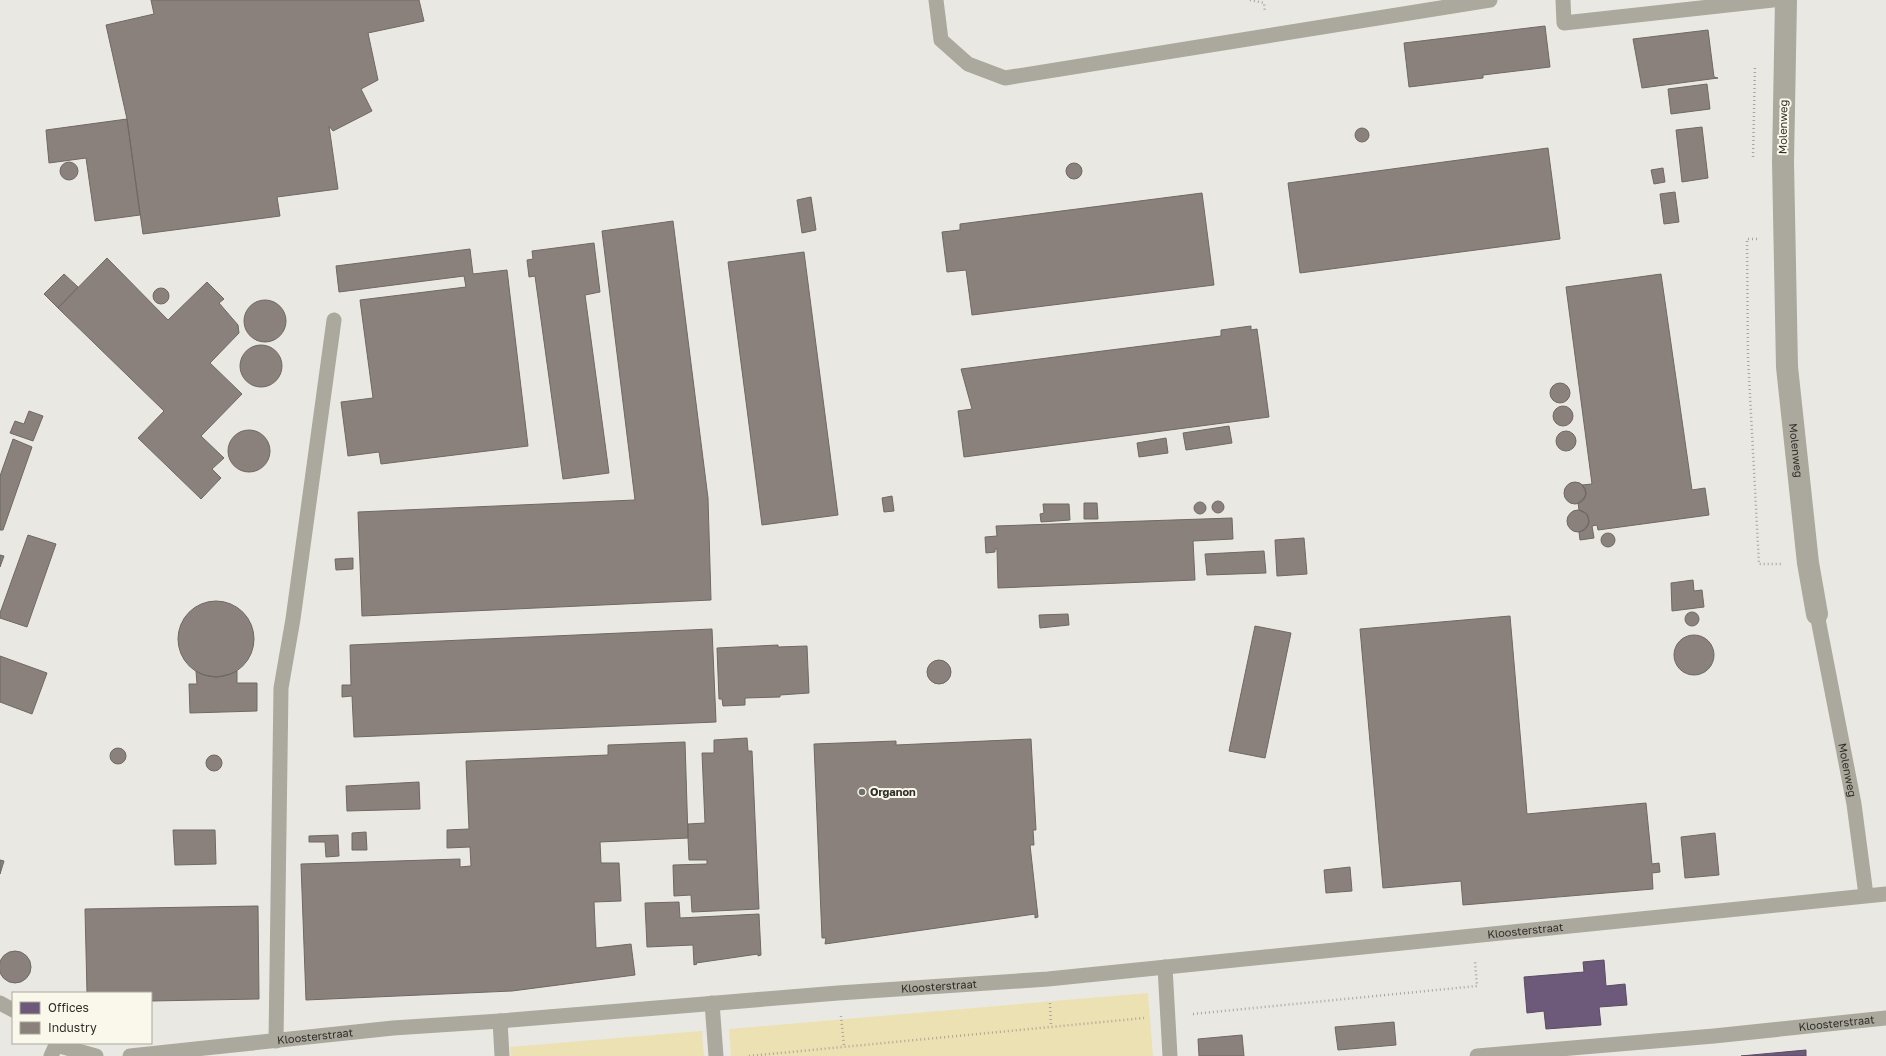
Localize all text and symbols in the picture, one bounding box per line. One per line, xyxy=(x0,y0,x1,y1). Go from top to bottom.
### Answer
street label: Molenweg xyxy=(1776,100,1789,154)
street label: Molenweg xyxy=(1787,423,1806,478)
street label: Molenweg xyxy=(1836,742,1859,798)
place label: Organon xyxy=(870,785,916,798)
marker: Organon xyxy=(857,787,867,797)
street label: Kloosterstraat xyxy=(1487,920,1564,940)
street label: Kloosterstraat xyxy=(900,977,977,995)
legend xyxy=(12,992,152,1044)
text: Offices xyxy=(48,1000,89,1015)
street label: Kloosterstraat xyxy=(1798,1012,1875,1033)
text: Industry xyxy=(48,1020,97,1035)
street label: Kloosterstraat xyxy=(276,1025,353,1046)

